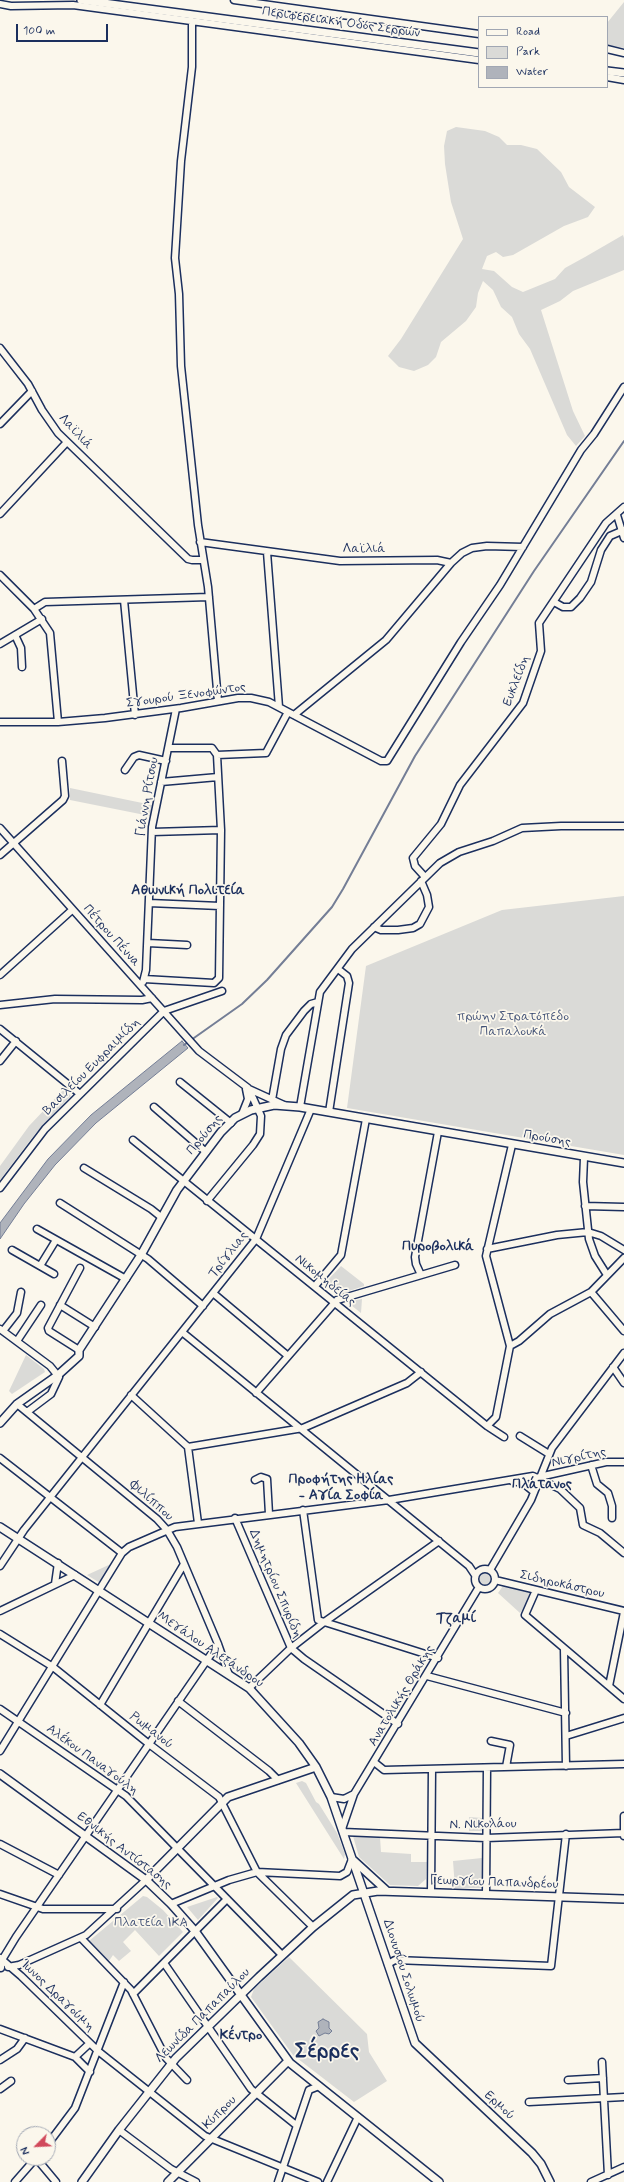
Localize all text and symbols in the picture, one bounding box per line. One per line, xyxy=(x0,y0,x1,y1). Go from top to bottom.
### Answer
street label: Περιφερειακή Οδός Σερρών xyxy=(261,4,421,42)
scale bar xyxy=(18,16,110,42)
legend xyxy=(478,16,608,88)
text: 100 m xyxy=(23,23,55,39)
text: Road xyxy=(516,24,540,40)
text: Park xyxy=(516,44,540,60)
text: Water xyxy=(516,64,548,80)
street label: Λαϊλιά xyxy=(55,411,95,453)
street label: Λαϊλιά xyxy=(343,541,385,557)
street label: Ευκλείδη xyxy=(500,653,534,709)
street label: Σγουρού Ξενοφώντος xyxy=(125,680,247,712)
street label: Γιάννη Ρίτσου xyxy=(133,756,163,838)
district label: Αθωνική Πολιτεία xyxy=(131,883,245,899)
street label: Πέτρου Πέννα xyxy=(79,902,143,970)
park label: πρώην Στρατόπεδο Παπαλουκά xyxy=(457,1009,569,1040)
street label: Βασιλείου Ευφραιμίδη xyxy=(40,1015,144,1119)
street label: Προύσης xyxy=(184,1112,226,1158)
street label: Προύσης xyxy=(522,1127,572,1151)
street label: Τρίγλιας xyxy=(206,1229,252,1281)
district label: Πυροβολικά xyxy=(402,1239,474,1255)
street label: Νικομηδείας xyxy=(291,1252,359,1310)
street label: Νιγρίτης xyxy=(550,1445,608,1471)
district label: Προφήτης Ηλίας - Αγία Σοφία xyxy=(289,1472,393,1504)
street label: Φιλίππου xyxy=(126,1477,176,1525)
district label: Πλάτανος xyxy=(512,1477,572,1493)
street label: Δημητρίου Σπυρίδη xyxy=(245,1527,305,1641)
street label: Σιδηροκάστρου xyxy=(518,1568,606,1602)
street label: Μεγάλου Αλεξάνδρου xyxy=(154,1609,266,1691)
district label: Τζαμί xyxy=(436,1611,476,1627)
street label: Ανατολικής Θράκης xyxy=(366,1643,438,1749)
street label: Ρωμανού xyxy=(126,1709,176,1753)
street label: Αλέκου Παναγούλη xyxy=(43,1721,141,1799)
street label: Εθνικής Αντίστασης xyxy=(73,1809,175,1893)
street label: Ν. Νικολάου xyxy=(449,1817,517,1833)
street label: Γεωργίου Παπανδρέου xyxy=(429,1873,559,1893)
park label: Πλατεία ΙΚΑ xyxy=(114,1915,188,1931)
street label: Διονυσίου Σολωμού xyxy=(379,1918,427,2024)
street label: Ίωνος Δραγούμη xyxy=(17,1957,97,2035)
street label: Λεωνίδα Παπαπαύλου xyxy=(152,1965,254,2067)
district label: Κέντρο xyxy=(220,2028,262,2044)
district label: Σέρρες xyxy=(295,2040,359,2066)
street label: Ερμού xyxy=(481,2088,517,2124)
street label: Κύπρου xyxy=(200,2093,240,2133)
north arrow xyxy=(16,2126,56,2166)
text: N xyxy=(18,2144,34,2157)

